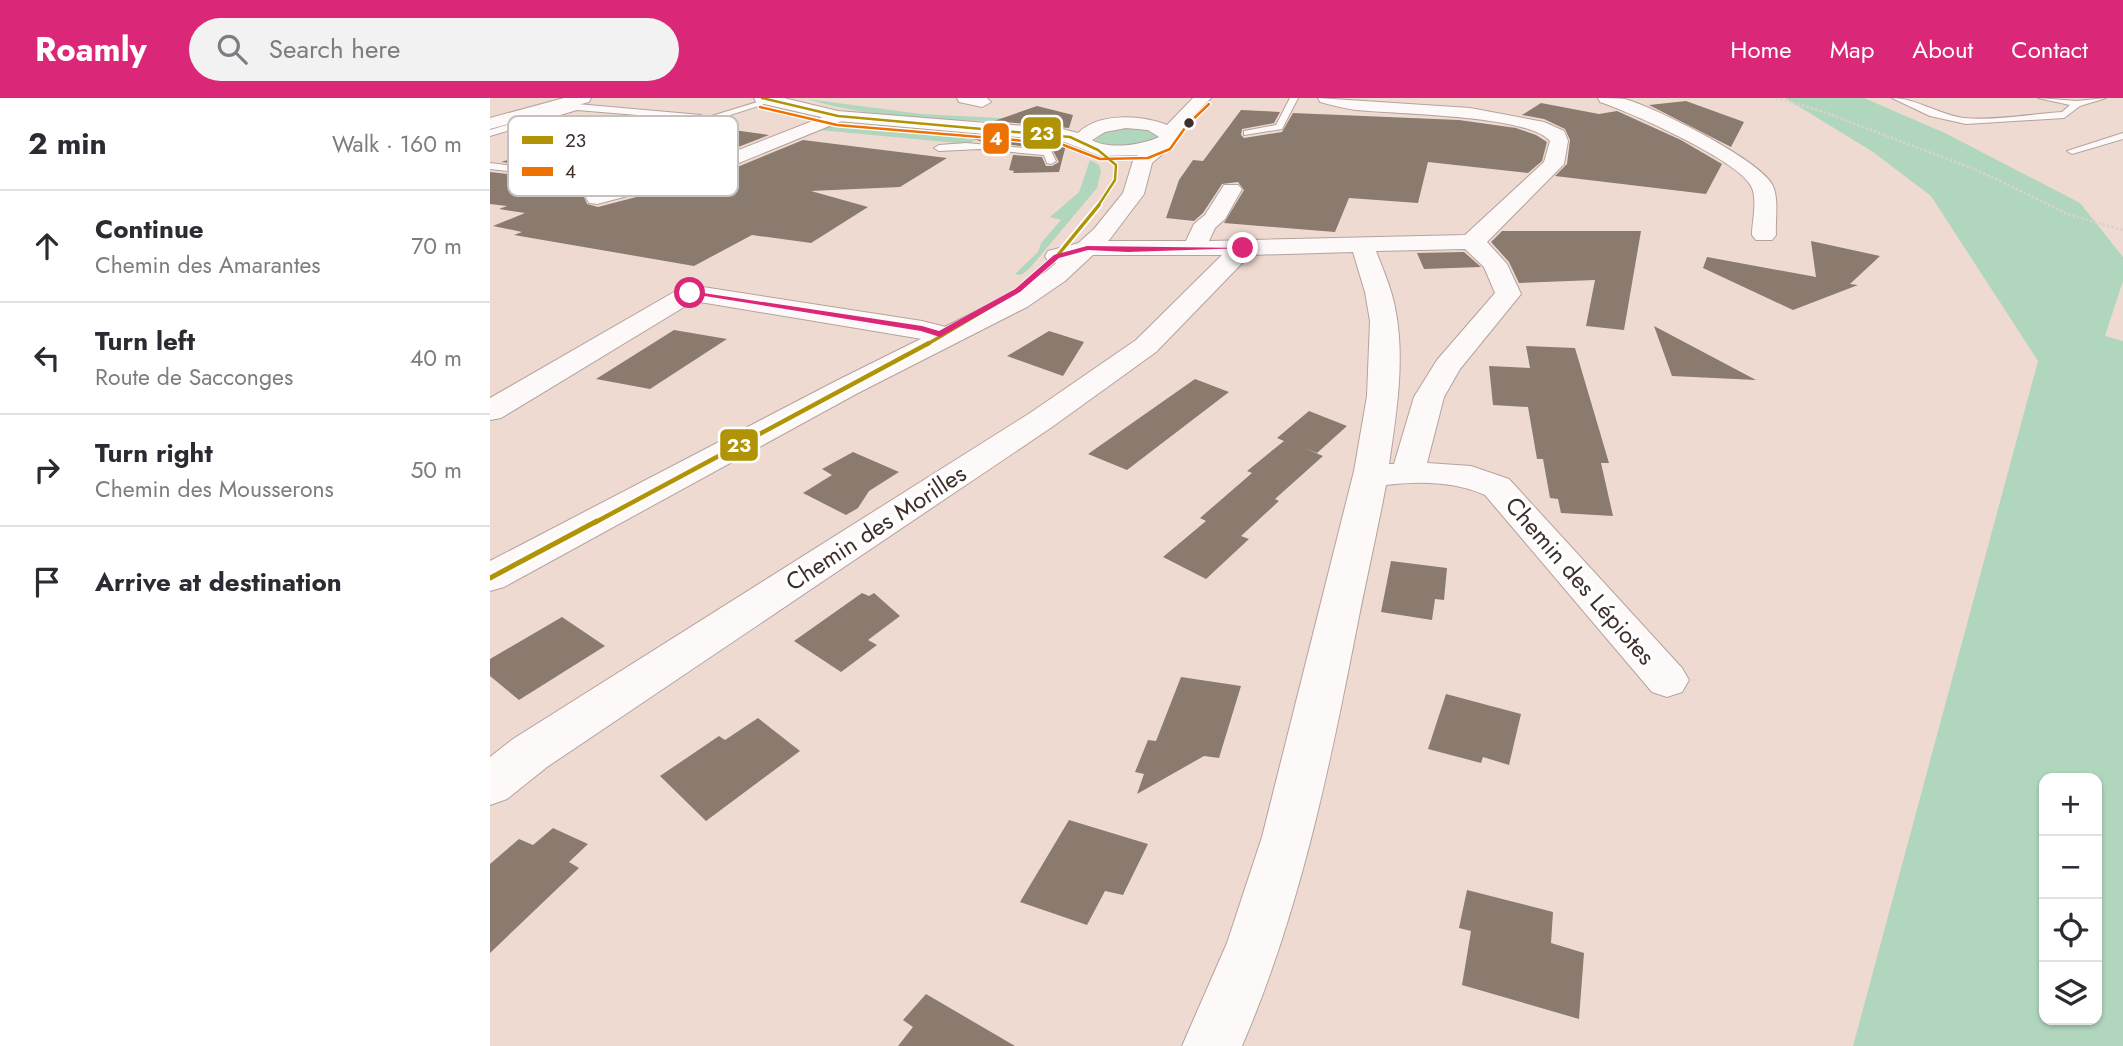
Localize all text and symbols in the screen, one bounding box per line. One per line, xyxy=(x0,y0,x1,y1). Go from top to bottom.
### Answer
search box xyxy=(189,18,679,81)
text: Roamly xyxy=(35,26,147,73)
icon: search xyxy=(213,30,251,68)
text: Search here xyxy=(269,30,400,68)
text: Home xyxy=(1730,32,1792,67)
text: Map xyxy=(1830,32,1874,67)
text: About xyxy=(1912,32,1973,67)
text: Contact xyxy=(2011,32,2088,67)
legend xyxy=(508,116,738,196)
line badge: 23 xyxy=(1022,116,1062,150)
unlabelled marker xyxy=(1182,116,1196,130)
text: 23 xyxy=(1030,120,1054,147)
text: 2 min xyxy=(28,122,107,165)
line badge: 4 xyxy=(982,122,1010,155)
text: 4 xyxy=(989,125,1003,152)
text: Walk · 160 m xyxy=(332,127,462,161)
text: 23 xyxy=(565,127,586,154)
text: 4 xyxy=(565,158,576,185)
text: Continue xyxy=(95,210,204,248)
icon: ahead xyxy=(28,227,66,265)
text: 70 m xyxy=(411,229,462,263)
route end xyxy=(1227,232,1258,263)
text: Chemin des Amarantes xyxy=(95,248,321,282)
route start xyxy=(674,277,705,308)
text: Turn left xyxy=(95,322,195,360)
icon: left xyxy=(28,339,66,377)
text: 40 m xyxy=(410,341,462,375)
text: Route de Sacconges xyxy=(95,360,293,394)
line badge: 23 xyxy=(719,428,759,462)
text: 23 xyxy=(727,432,751,459)
text: Turn right xyxy=(95,434,213,472)
icon: right xyxy=(28,451,66,489)
text: 50 m xyxy=(410,453,462,487)
street label: Chemin des Morilles xyxy=(778,456,973,599)
text: Chemin des Mousserons xyxy=(95,472,334,506)
street label: Chemin des Lépiotes xyxy=(1497,489,1663,673)
icon: arrive xyxy=(28,563,66,601)
text: Arrive at destination xyxy=(95,563,342,601)
map controls xyxy=(2039,773,2102,1025)
button: + xyxy=(2039,773,2102,836)
button: − xyxy=(2039,836,2102,899)
button: locate xyxy=(2039,899,2102,962)
button: layers xyxy=(2039,962,2102,1025)

